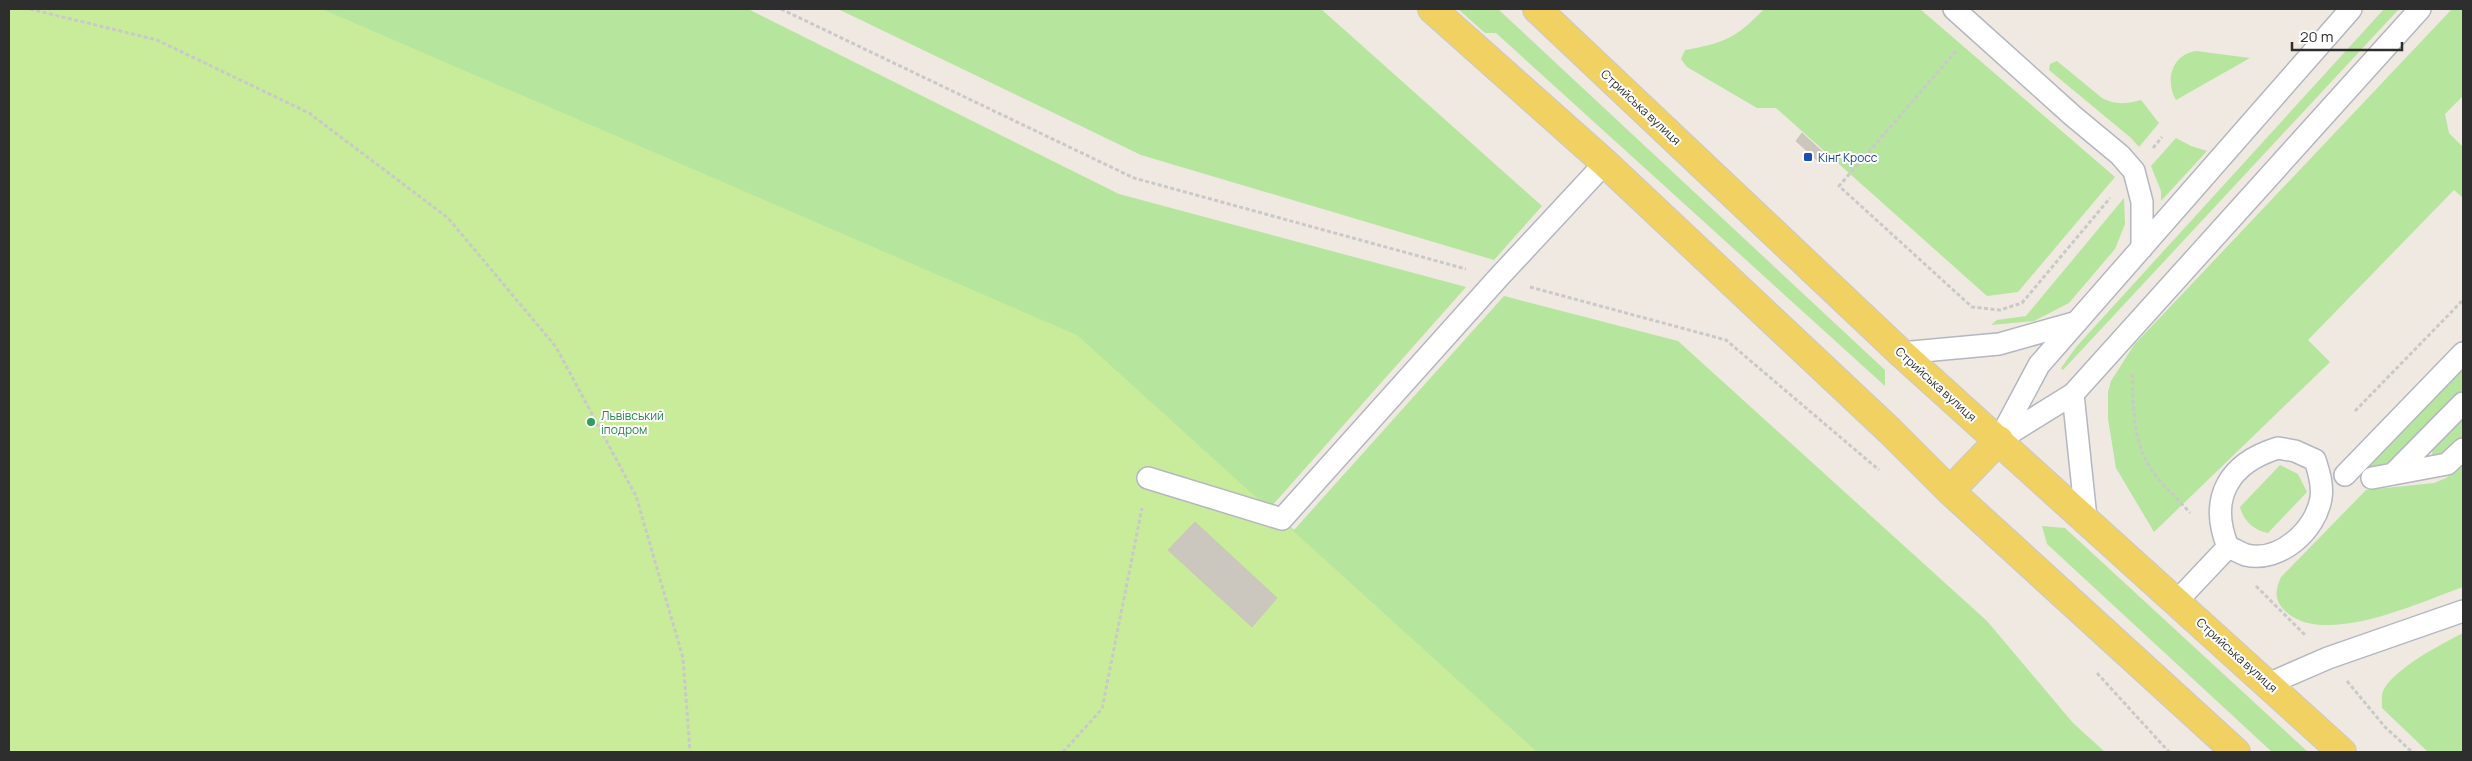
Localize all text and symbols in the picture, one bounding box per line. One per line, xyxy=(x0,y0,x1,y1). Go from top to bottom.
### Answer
scale bar xyxy=(2292,20,2402,52)
text: 20 m xyxy=(2300,26,2333,47)
street label: Стрийська вулиця xyxy=(1597,65,1685,149)
place label: Кінґ Кросс xyxy=(1818,149,1878,166)
marker: Кінґ Кросс xyxy=(1802,151,1814,163)
street label: Стрийська вулиця xyxy=(1892,343,1980,425)
place label: Львівський іподром xyxy=(601,407,664,438)
marker: Львівський іподром xyxy=(585,416,597,428)
street label: Стрийська вулиця xyxy=(2193,614,2281,696)

